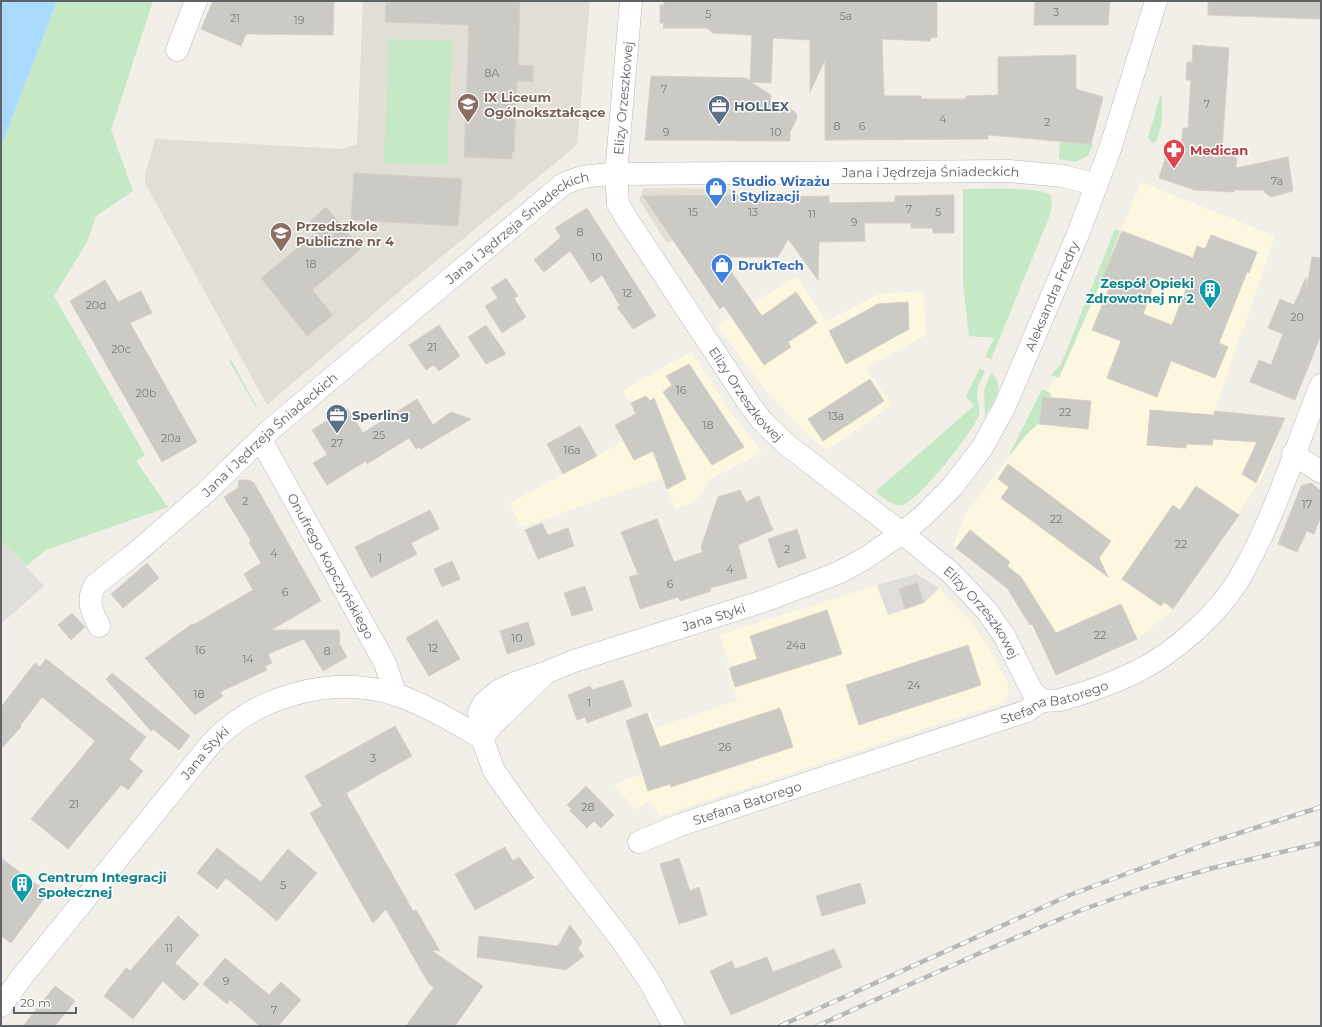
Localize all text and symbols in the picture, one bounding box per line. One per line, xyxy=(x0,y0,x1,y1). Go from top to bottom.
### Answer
house number: 3 xyxy=(1053,5,1059,19)
house number: 5 xyxy=(705,7,711,21)
house number: 5a xyxy=(840,9,852,23)
house number: 21 xyxy=(230,11,240,25)
house number: 19 xyxy=(294,13,305,27)
street label: Elizy Orzeszkowej xyxy=(610,40,636,156)
house number: 8A xyxy=(485,66,500,80)
house number: 7 xyxy=(661,82,667,96)
place label: IX Liceum Ogólnokształcące xyxy=(484,89,606,120)
school or university icon: IX Liceum Ogólnokształcące xyxy=(455,91,481,124)
office icon: HOLLEX xyxy=(706,93,732,126)
house number: 7 xyxy=(1204,97,1210,111)
place label: HOLLEX xyxy=(734,98,790,114)
house number: 4 xyxy=(939,112,947,126)
house number: 2 xyxy=(1044,115,1050,129)
house number: 8 xyxy=(833,119,841,133)
house number: 6 xyxy=(859,119,866,133)
house number: 9 xyxy=(663,125,670,139)
house number: 10 xyxy=(770,125,782,139)
pharmacy icon: Medican xyxy=(1161,137,1187,170)
place label: Medican xyxy=(1190,142,1248,158)
street label: Jana i Jędrzeja Śniadeckich xyxy=(841,163,1020,180)
street label: Jana i Jędrzeja Śniadeckich xyxy=(442,168,590,288)
place label: Studio Wizażu i Stylizacji xyxy=(732,173,830,204)
house number: 7a xyxy=(1271,174,1283,188)
shop icon: Studio Wizażu i Stylizacji xyxy=(703,175,729,208)
house number: 7 xyxy=(906,202,912,216)
house number: 15 xyxy=(688,205,698,219)
house number: 13 xyxy=(748,205,758,219)
house number: 5 xyxy=(935,205,941,219)
house number: 11 xyxy=(808,207,816,221)
house number: 9 xyxy=(851,215,858,229)
place label: Przedszkole Publiczne nr 4 xyxy=(296,218,394,249)
school or university icon: Przedszkole Publiczne nr 4 xyxy=(268,220,294,253)
house number: 8 xyxy=(576,225,584,239)
street label: Aleksandra Fredry xyxy=(1021,238,1082,353)
house number: 10 xyxy=(591,250,603,264)
shop icon: DrukTech xyxy=(709,252,735,285)
house number: 18 xyxy=(306,257,317,271)
place label: DrukTech xyxy=(738,257,804,273)
place label: Zespół Opieki Zdrowotnej nr 2 xyxy=(1086,275,1194,306)
building icon: Zespół Opieki Zdrowotnej nr 2 xyxy=(1197,277,1223,310)
house number: 12 xyxy=(622,286,632,300)
house number: 20d xyxy=(86,298,106,312)
house number: 20 xyxy=(1290,310,1304,324)
house number: 21 xyxy=(427,340,437,354)
house number: 20c xyxy=(111,342,131,356)
street label: Elizy Orzeszkowej xyxy=(706,344,786,445)
street label: Jana i Jędrzeja Śniadeckich xyxy=(198,369,341,501)
house number: 16 xyxy=(676,383,687,397)
house number: 20b xyxy=(136,386,156,400)
office icon: Sperling xyxy=(324,402,350,435)
house number: 22 xyxy=(1059,405,1071,419)
place label: Sperling xyxy=(352,407,409,423)
house number: 13a xyxy=(828,409,844,423)
house number: 18 xyxy=(703,418,714,432)
house number: 25 xyxy=(373,428,385,442)
house number: 20a xyxy=(161,431,181,445)
house number: 27 xyxy=(331,436,343,450)
house number: 16a xyxy=(563,443,581,457)
street label: Onufrego Kopczyńskiego xyxy=(284,490,378,642)
house number: 2 xyxy=(242,494,248,508)
house number: 17 xyxy=(1302,497,1312,511)
house number: 22 xyxy=(1050,512,1062,526)
house number: 22 xyxy=(1175,537,1187,551)
house number: 2 xyxy=(784,542,790,556)
house number: 4 xyxy=(270,546,278,560)
house number: 1 xyxy=(378,551,382,565)
house number: 4 xyxy=(726,562,734,576)
street label: Elizy Orzeszkowej xyxy=(941,562,1023,661)
house number: 6 xyxy=(667,577,674,591)
house number: 6 xyxy=(282,585,289,599)
street label: Jana Styki xyxy=(679,599,747,635)
house number: 22 xyxy=(1094,628,1106,642)
house number: 10 xyxy=(511,631,523,645)
house number: 24a xyxy=(786,638,806,652)
house number: 12 xyxy=(428,641,438,655)
house number: 16 xyxy=(195,643,206,657)
house number: 8 xyxy=(323,644,331,658)
house number: 14 xyxy=(242,652,254,666)
street label: Stefana Batorego xyxy=(999,677,1111,727)
house number: 24 xyxy=(907,678,921,692)
house number: 18 xyxy=(194,687,205,701)
house number: 1 xyxy=(587,696,591,710)
street label: Jana Styki xyxy=(177,723,232,783)
house number: 26 xyxy=(719,740,732,754)
house number: 3 xyxy=(370,751,376,765)
street label: Stefana Batorego xyxy=(691,778,803,828)
house number: 21 xyxy=(69,797,79,811)
house number: 28 xyxy=(581,800,595,814)
place label: Centrum Integracji Społecznej xyxy=(38,869,167,900)
building icon: Centrum Integracji Społecznej xyxy=(9,871,35,904)
house number: 5 xyxy=(280,878,286,892)
house number: 11 xyxy=(165,941,173,955)
house number: 9 xyxy=(223,974,230,988)
scale bar xyxy=(14,989,76,1015)
text: 20 m xyxy=(20,995,51,1010)
house number: 7 xyxy=(271,1003,277,1017)

